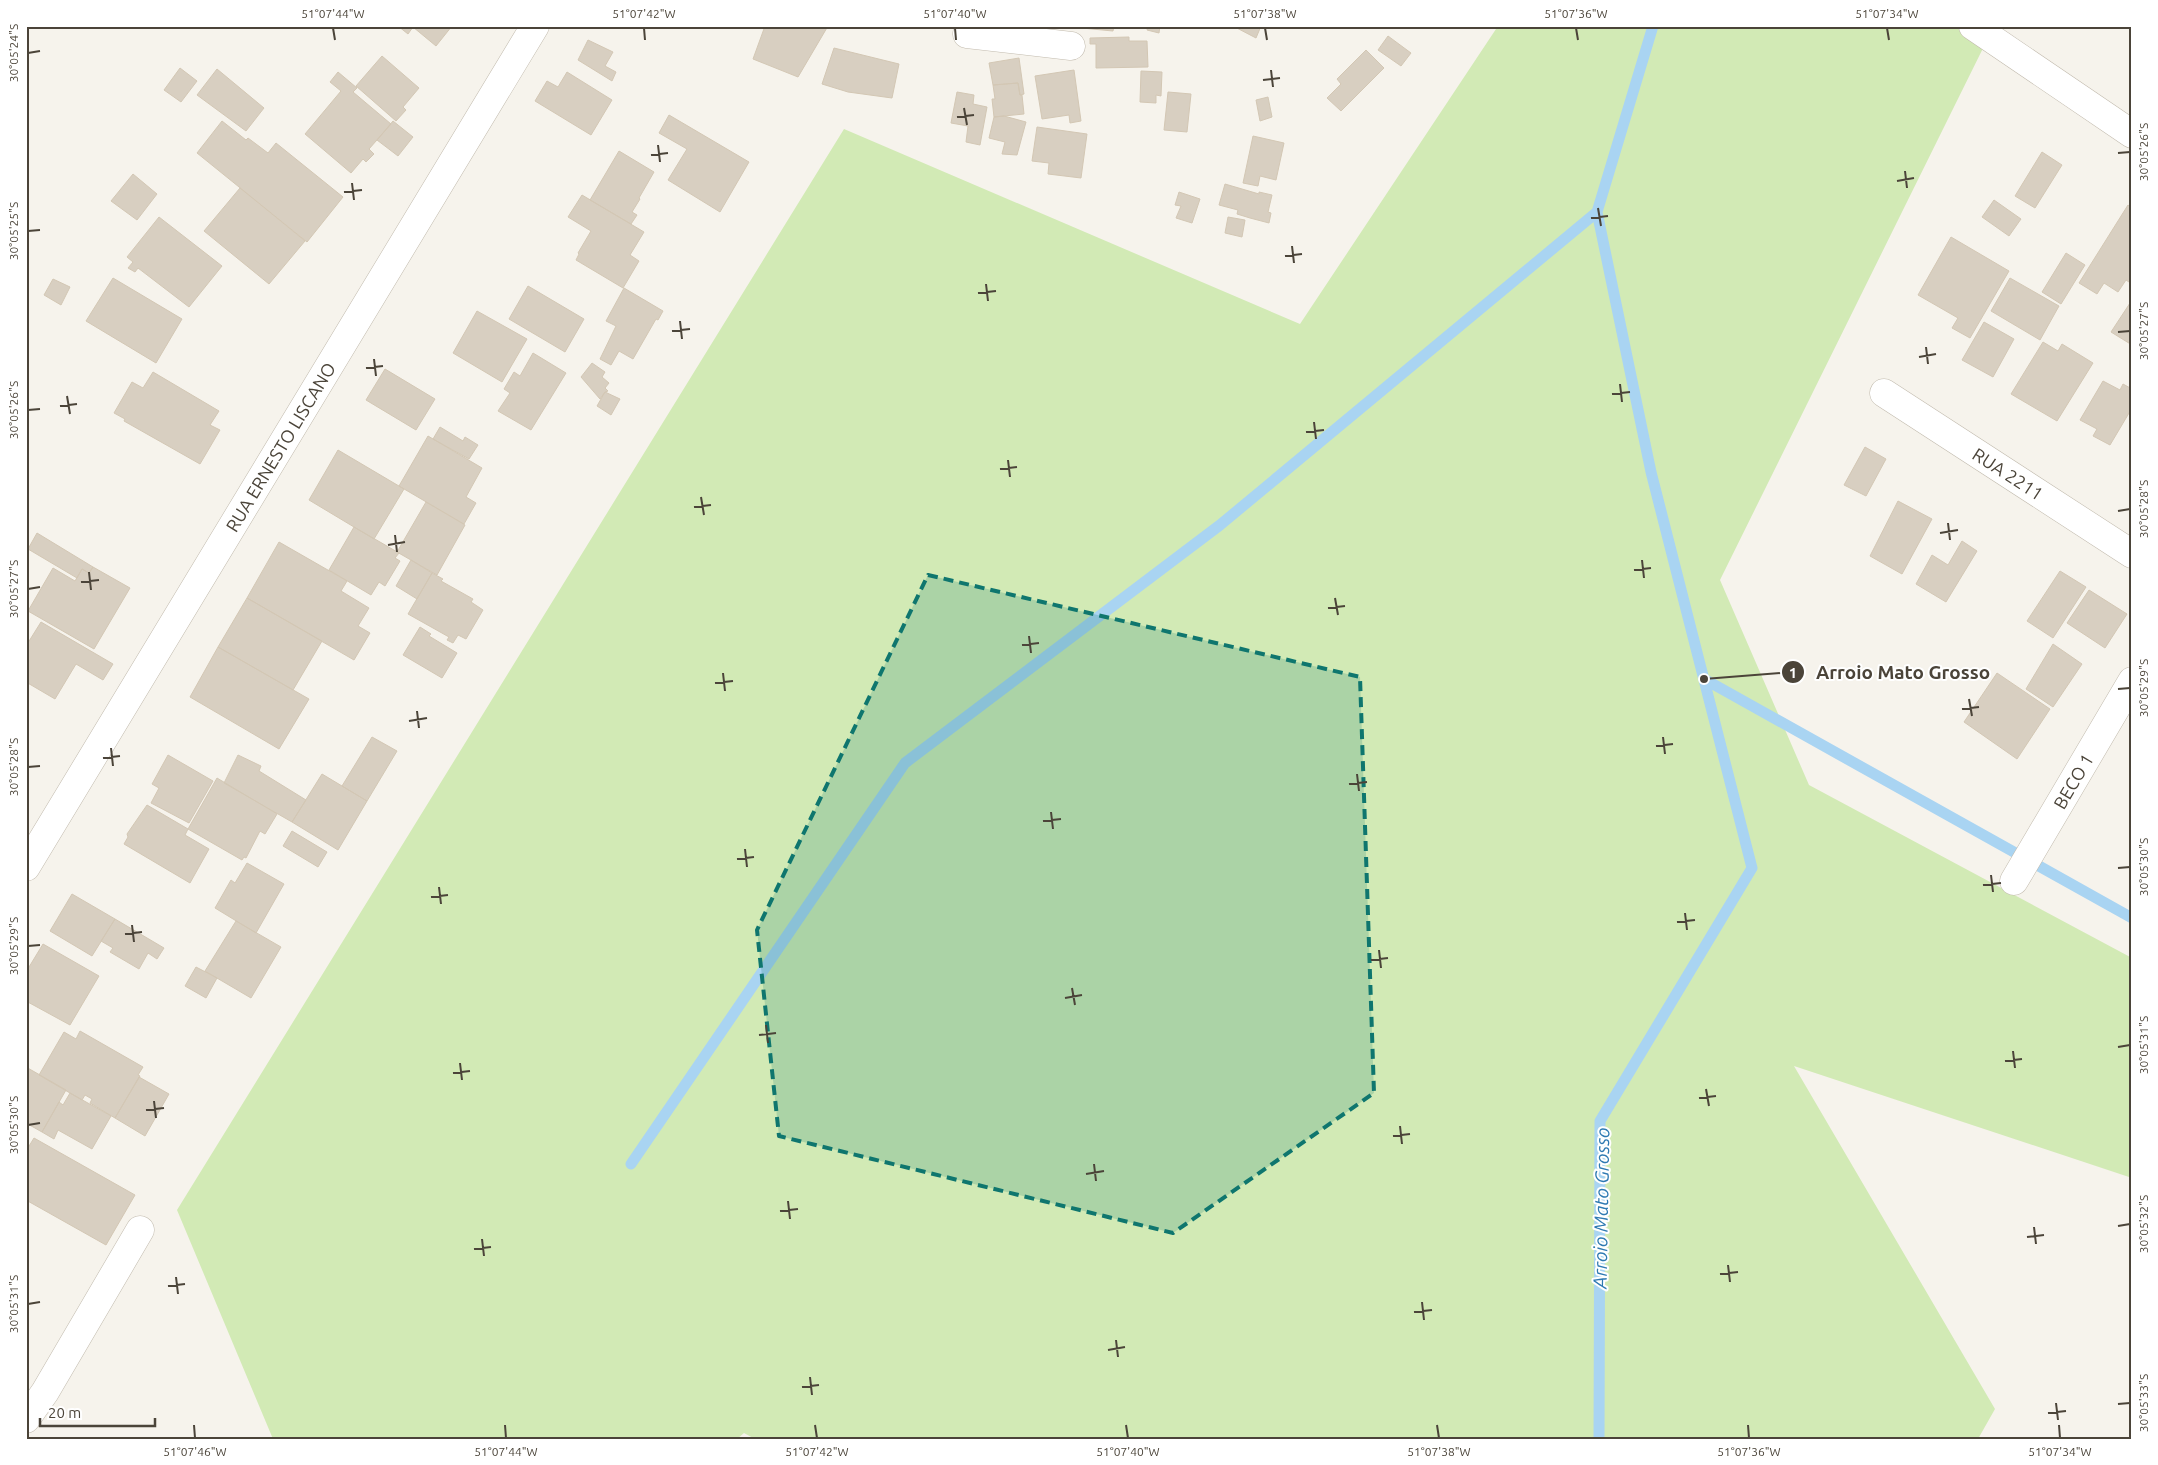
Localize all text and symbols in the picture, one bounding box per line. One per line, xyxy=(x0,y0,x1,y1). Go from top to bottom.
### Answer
text: 51°07'44"W xyxy=(301,7,365,20)
text: 51°07'42"W xyxy=(612,7,676,20)
text: 51°07'40"W xyxy=(923,7,987,20)
text: 51°07'38"W xyxy=(1233,7,1297,20)
text: 51°07'36"W xyxy=(1544,7,1608,20)
text: 51°07'34"W xyxy=(1855,7,1919,20)
text: 30°05'24"S xyxy=(7,24,20,82)
text: 30°05'26"S xyxy=(2137,123,2150,181)
text: 30°05'25"S xyxy=(7,202,20,260)
text: 30°05'27"S xyxy=(2137,302,2150,360)
street label: RUA ERNESTO LISCANO xyxy=(221,359,339,535)
text: 30°05'26"S xyxy=(7,381,20,439)
street label: RUA 2211 xyxy=(1969,443,2047,504)
text: 30°05'28"S xyxy=(2137,480,2150,538)
text: 30°05'27"S xyxy=(7,560,20,618)
callout: Arroio Mato Grosso xyxy=(1781,655,2000,689)
text: 30°05'29"S xyxy=(2137,659,2150,717)
text: Arroio Mato Grosso xyxy=(1816,661,1990,683)
text: 1 xyxy=(1789,664,1797,681)
text: 30°05'28"S xyxy=(7,738,20,796)
street label: BECO 1 xyxy=(2049,750,2097,812)
text: 30°05'30"S xyxy=(2137,838,2150,896)
text: 30°05'29"S xyxy=(7,917,20,975)
text: 30°05'31"S xyxy=(2137,1016,2150,1074)
text: 30°05'30"S xyxy=(7,1096,20,1154)
water label: Arroio Mato Grosso xyxy=(1589,1127,1613,1290)
text: 30°05'32"S xyxy=(2137,1195,2150,1253)
text: 30°05'31"S xyxy=(7,1275,20,1333)
text: 30°05'33"S xyxy=(2137,1374,2150,1432)
scale bar xyxy=(40,1395,155,1427)
text: 20 m xyxy=(48,1404,81,1421)
text: 51°07'46"W xyxy=(163,1445,227,1458)
text: 51°07'44"W xyxy=(474,1445,538,1458)
text: 51°07'42"W xyxy=(785,1445,849,1458)
text: 51°07'40"W xyxy=(1096,1445,1160,1458)
text: 51°07'38"W xyxy=(1407,1445,1471,1458)
text: 51°07'36"W xyxy=(1717,1445,1781,1458)
text: 51°07'34"W xyxy=(2028,1445,2092,1458)

